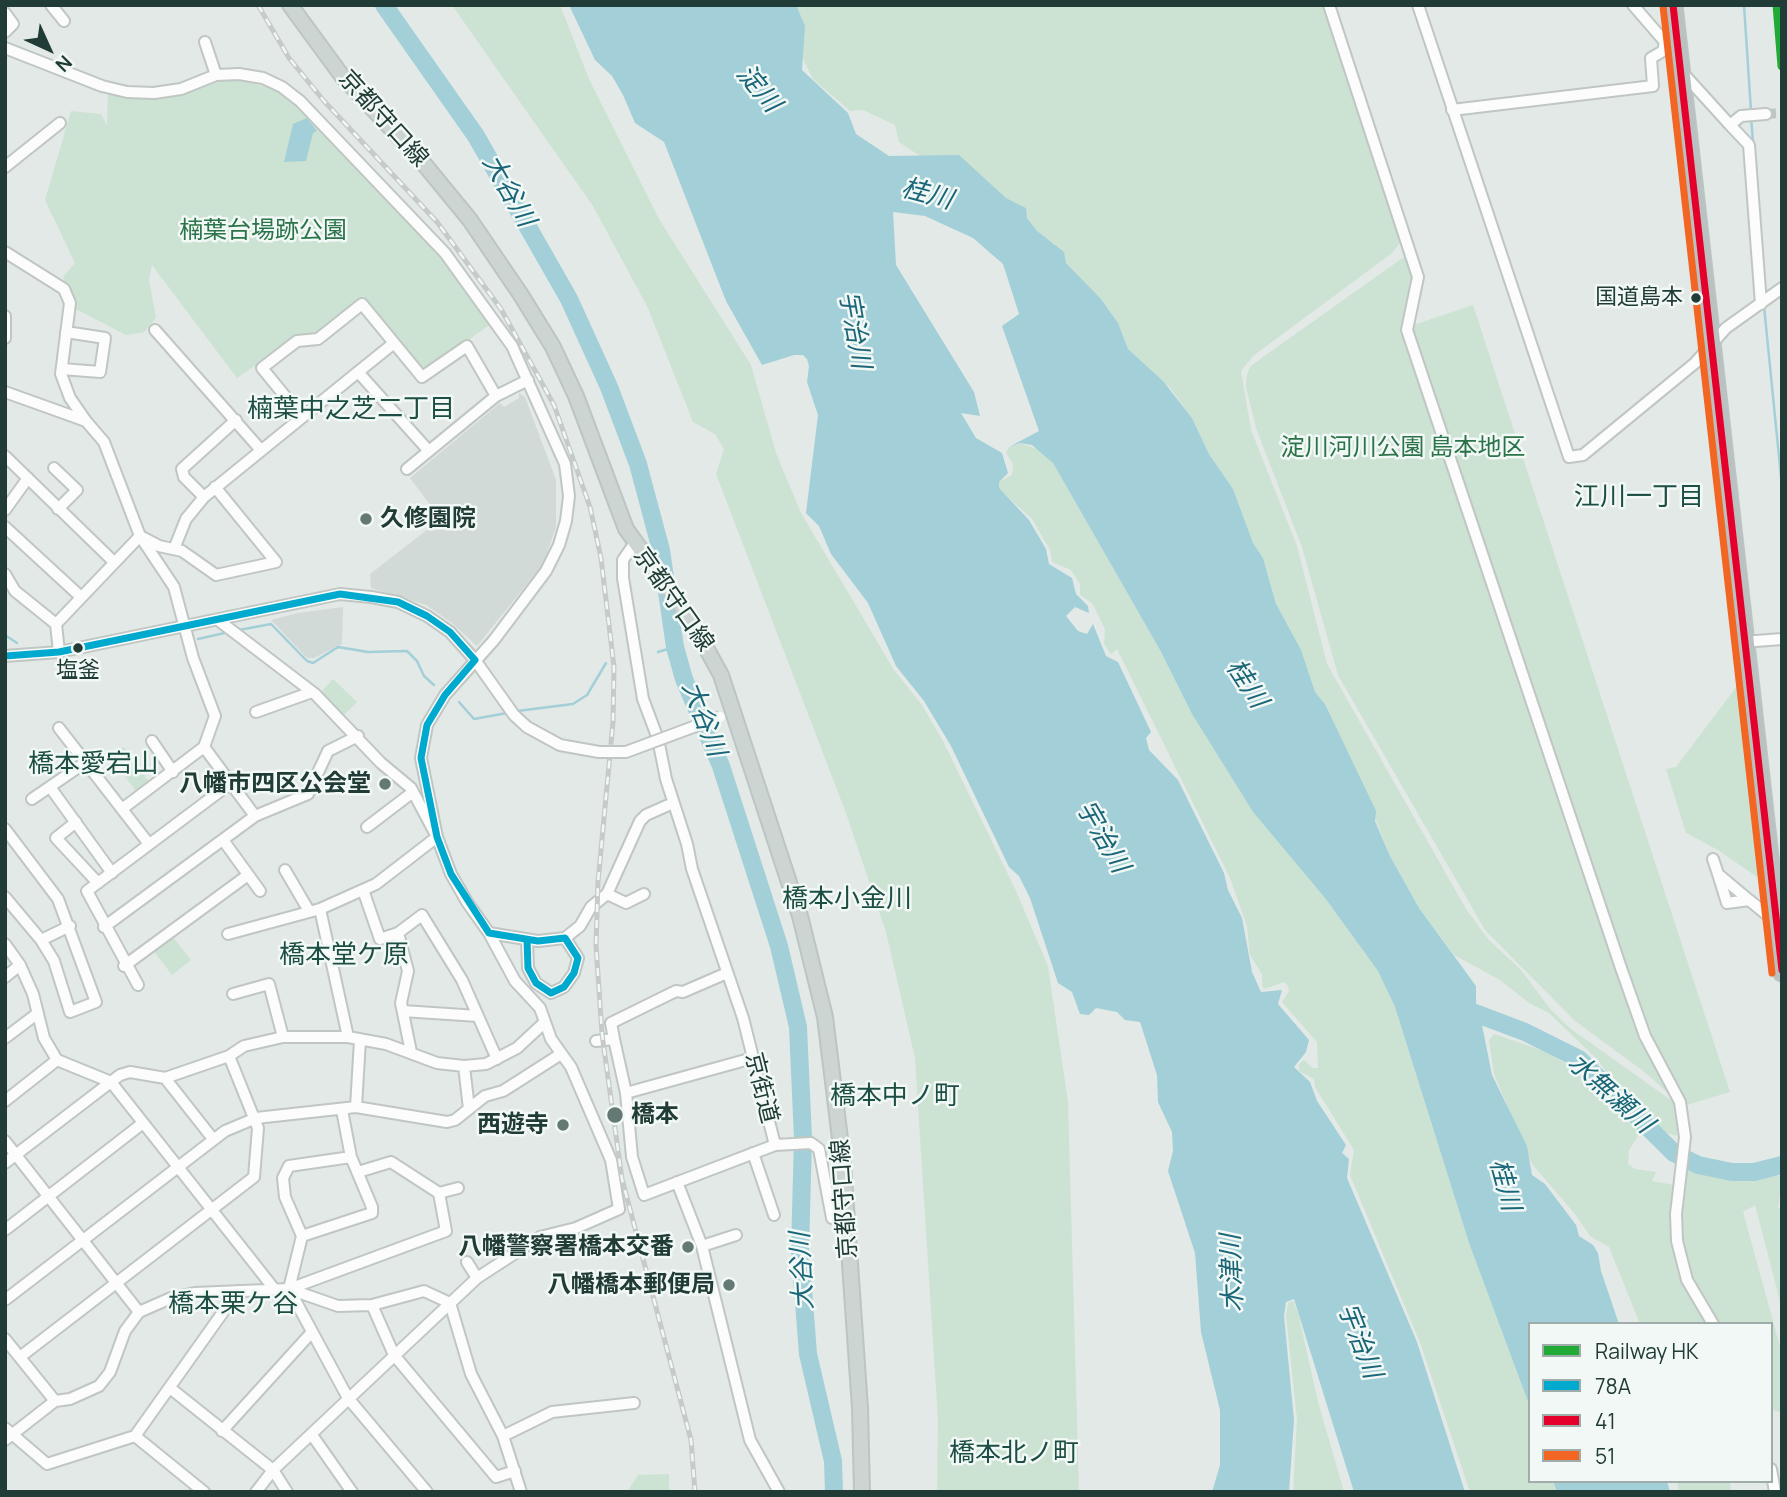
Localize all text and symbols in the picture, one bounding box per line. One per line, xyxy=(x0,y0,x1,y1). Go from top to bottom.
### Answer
north arrow xyxy=(14,14,84,84)
text: N xyxy=(50,50,78,78)
water label: 淀川 xyxy=(729,59,787,119)
street label: 京都守口線 xyxy=(332,65,434,173)
water label: 大谷川 xyxy=(475,149,541,233)
water label: 桂川 xyxy=(898,173,956,217)
park label: 楠葉台場跡公園 xyxy=(179,217,347,245)
place label: 国道島本 xyxy=(1595,285,1683,311)
water label: 宇治川 xyxy=(832,289,876,371)
marker: 国道島本 xyxy=(1689,291,1703,305)
district label: 楠葉中之芝二丁目 xyxy=(247,394,455,426)
park label: 淀川河川公園 島本地区 xyxy=(1281,434,1525,462)
district label: 江川一丁目 xyxy=(1574,482,1704,514)
place label: 久修園院 xyxy=(380,505,476,533)
marker: 久修園院 xyxy=(358,511,374,527)
street label: 京都守口線 xyxy=(627,543,719,657)
marker: 塩釜 xyxy=(71,641,85,655)
water label: 桂川 xyxy=(1219,654,1273,714)
place label: 塩釜 xyxy=(56,658,100,684)
water label: 大谷川 xyxy=(674,677,732,761)
district label: 橋本愛宕山 xyxy=(28,749,158,781)
place label: 八幡市四区公会堂 xyxy=(179,770,371,798)
marker: 八幡市四区公会堂 xyxy=(377,776,393,792)
water label: 宇治川 xyxy=(1069,795,1135,879)
district label: 橋本小金川 xyxy=(782,884,912,916)
district label: 橋本堂ケ原 xyxy=(279,940,409,972)
water label: 水無瀬川 xyxy=(1561,1048,1659,1140)
street label: 京街道 xyxy=(738,1050,784,1126)
district label: 橋本中ノ町 xyxy=(830,1081,960,1113)
place label: 橋本 xyxy=(631,1101,679,1129)
marker: 橋本 xyxy=(605,1105,625,1125)
place label: 西遊寺 xyxy=(477,1111,549,1139)
marker: 西遊寺 xyxy=(555,1117,571,1133)
street label: 京都守口線 xyxy=(826,1138,864,1260)
water label: 桂川 xyxy=(1482,1156,1526,1214)
water label: 大谷川 xyxy=(785,1231,821,1311)
place label: 八幡警察署橋本交番 xyxy=(458,1233,674,1261)
water label: 木津川 xyxy=(1216,1233,1250,1313)
marker: 八幡警察署橋本交番 xyxy=(680,1239,696,1255)
place label: 八幡橋本郵便局 xyxy=(547,1271,715,1299)
marker: 八幡橋本郵便局 xyxy=(721,1277,737,1293)
district label: 橋本栗ケ谷 xyxy=(168,1289,298,1321)
water label: 宇治川 xyxy=(1330,1299,1388,1383)
legend xyxy=(1528,1322,1773,1483)
text: Railway HK xyxy=(1595,1337,1698,1365)
text: 78A xyxy=(1595,1372,1631,1400)
text: 41 xyxy=(1595,1407,1616,1435)
district label: 橋本北ノ町 xyxy=(949,1438,1079,1470)
text: 51 xyxy=(1595,1442,1615,1470)

